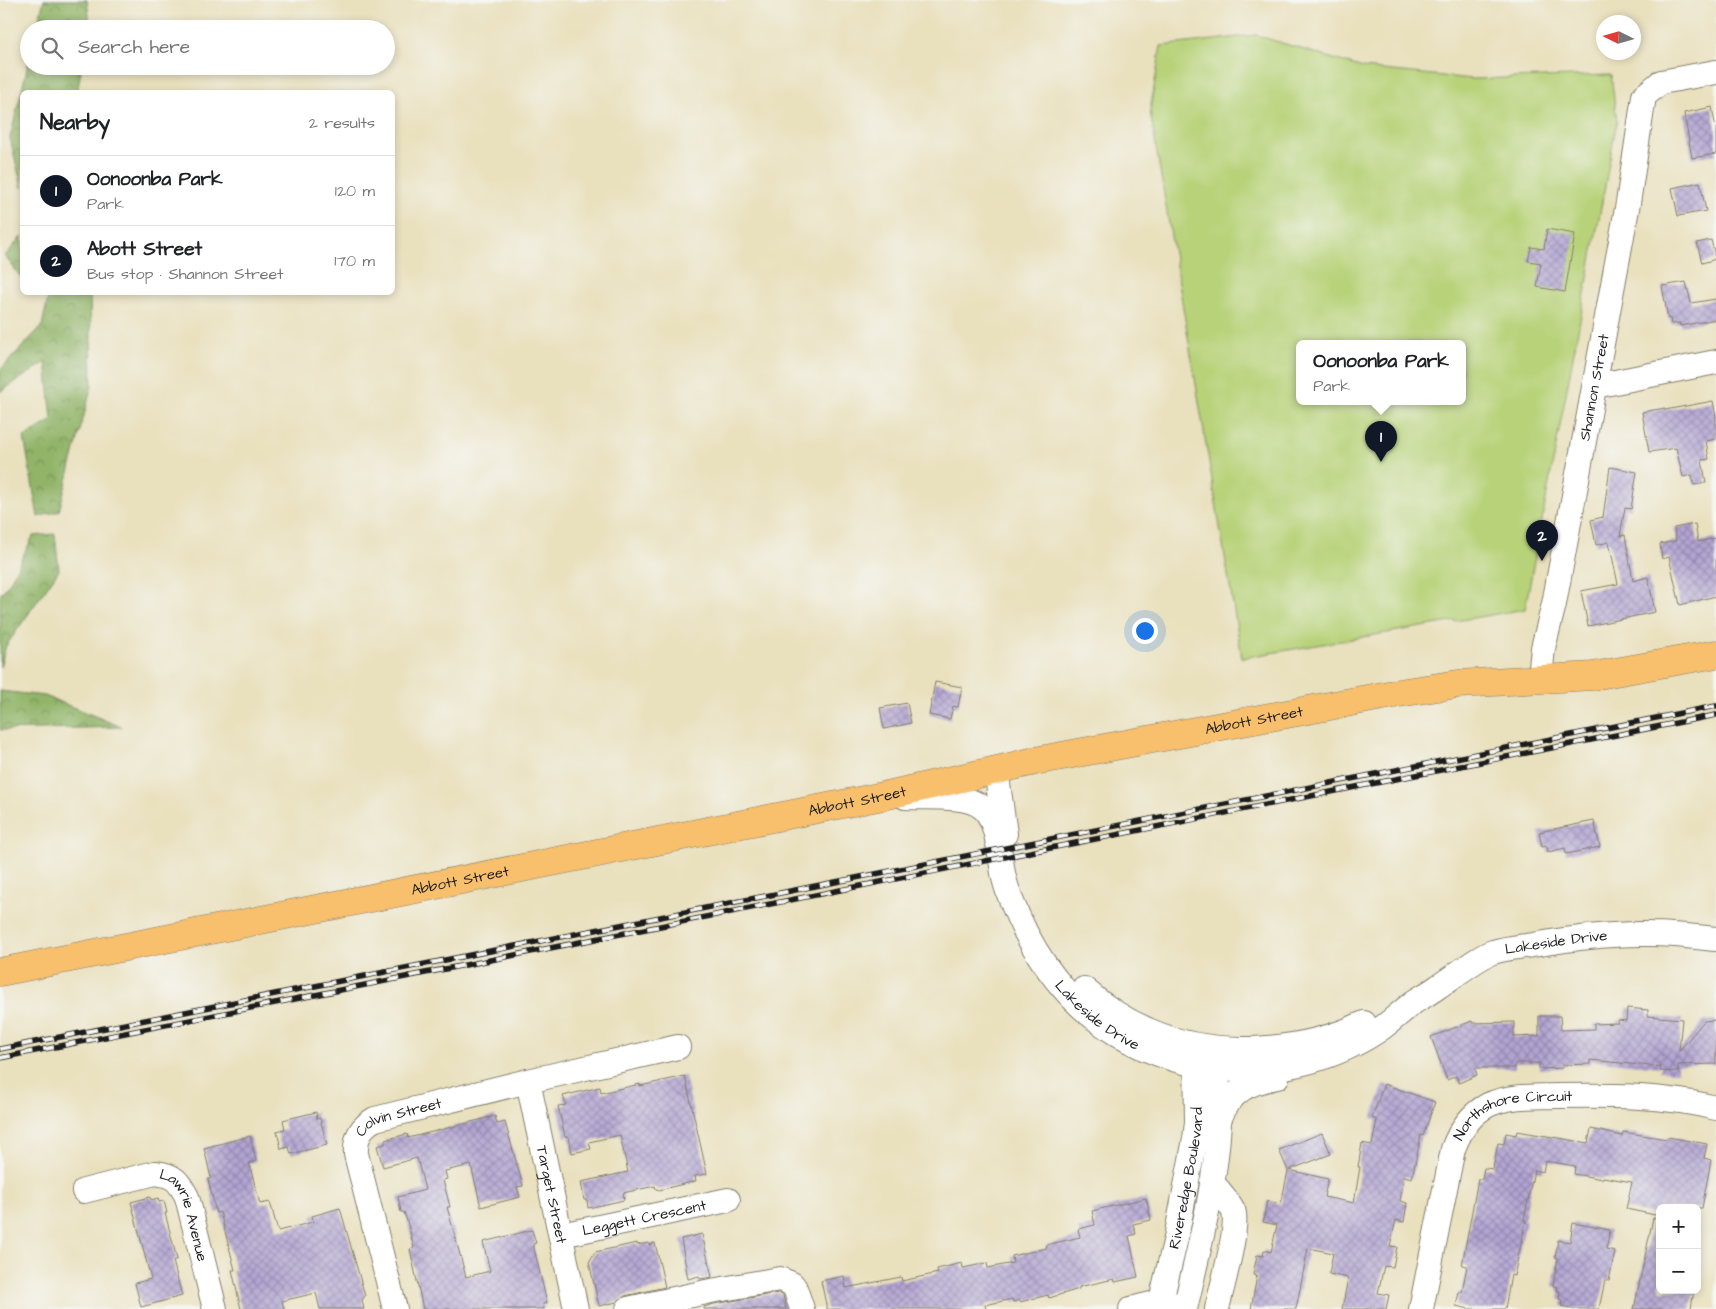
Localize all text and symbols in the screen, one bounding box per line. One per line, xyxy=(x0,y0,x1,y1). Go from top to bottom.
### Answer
north arrow xyxy=(1596,15,1641,60)
search box xyxy=(20,20,395,75)
icon: search xyxy=(38,34,66,62)
text: Search here xyxy=(78,34,190,61)
text: Nearby xyxy=(40,108,110,137)
text: 2 results xyxy=(309,112,375,134)
text: Oonoonba Park xyxy=(87,166,223,193)
text: 1 xyxy=(55,180,57,202)
text: 120 m xyxy=(335,180,375,202)
text: Park xyxy=(87,193,124,215)
text: Abott Street xyxy=(87,236,202,263)
text: 2 xyxy=(51,250,61,272)
text: 170 m xyxy=(334,250,375,272)
text: Bus stop · Shannon Street xyxy=(87,263,284,285)
street label: Shannon Street xyxy=(1574,332,1615,442)
popup xyxy=(1296,340,1466,405)
text: Oonoonba Park xyxy=(1313,348,1449,375)
text: Park xyxy=(1313,375,1350,397)
pin: 1 xyxy=(1365,421,1397,462)
pin: 2 xyxy=(1526,520,1558,561)
your location xyxy=(1132,618,1158,644)
street label: Abbott Street xyxy=(1203,701,1305,740)
street label: Abbott Street xyxy=(806,781,908,822)
street label: Abbott Street xyxy=(409,861,511,901)
street label: Lakeside Drive xyxy=(1503,925,1608,960)
street label: Lakeside Drive xyxy=(1050,976,1143,1055)
street label: Northshore Circuit xyxy=(1448,1086,1572,1144)
street label: Colvin Street xyxy=(350,1093,444,1141)
street label: Riveredge Boulevard xyxy=(1164,1107,1208,1251)
street label: Target Street xyxy=(531,1144,572,1245)
street label: Lawrie Avenue xyxy=(157,1164,213,1264)
street label: Leggett Crescent xyxy=(580,1195,708,1241)
map controls xyxy=(1656,1204,1701,1294)
button: + xyxy=(1656,1204,1701,1249)
button: − xyxy=(1656,1249,1701,1294)

